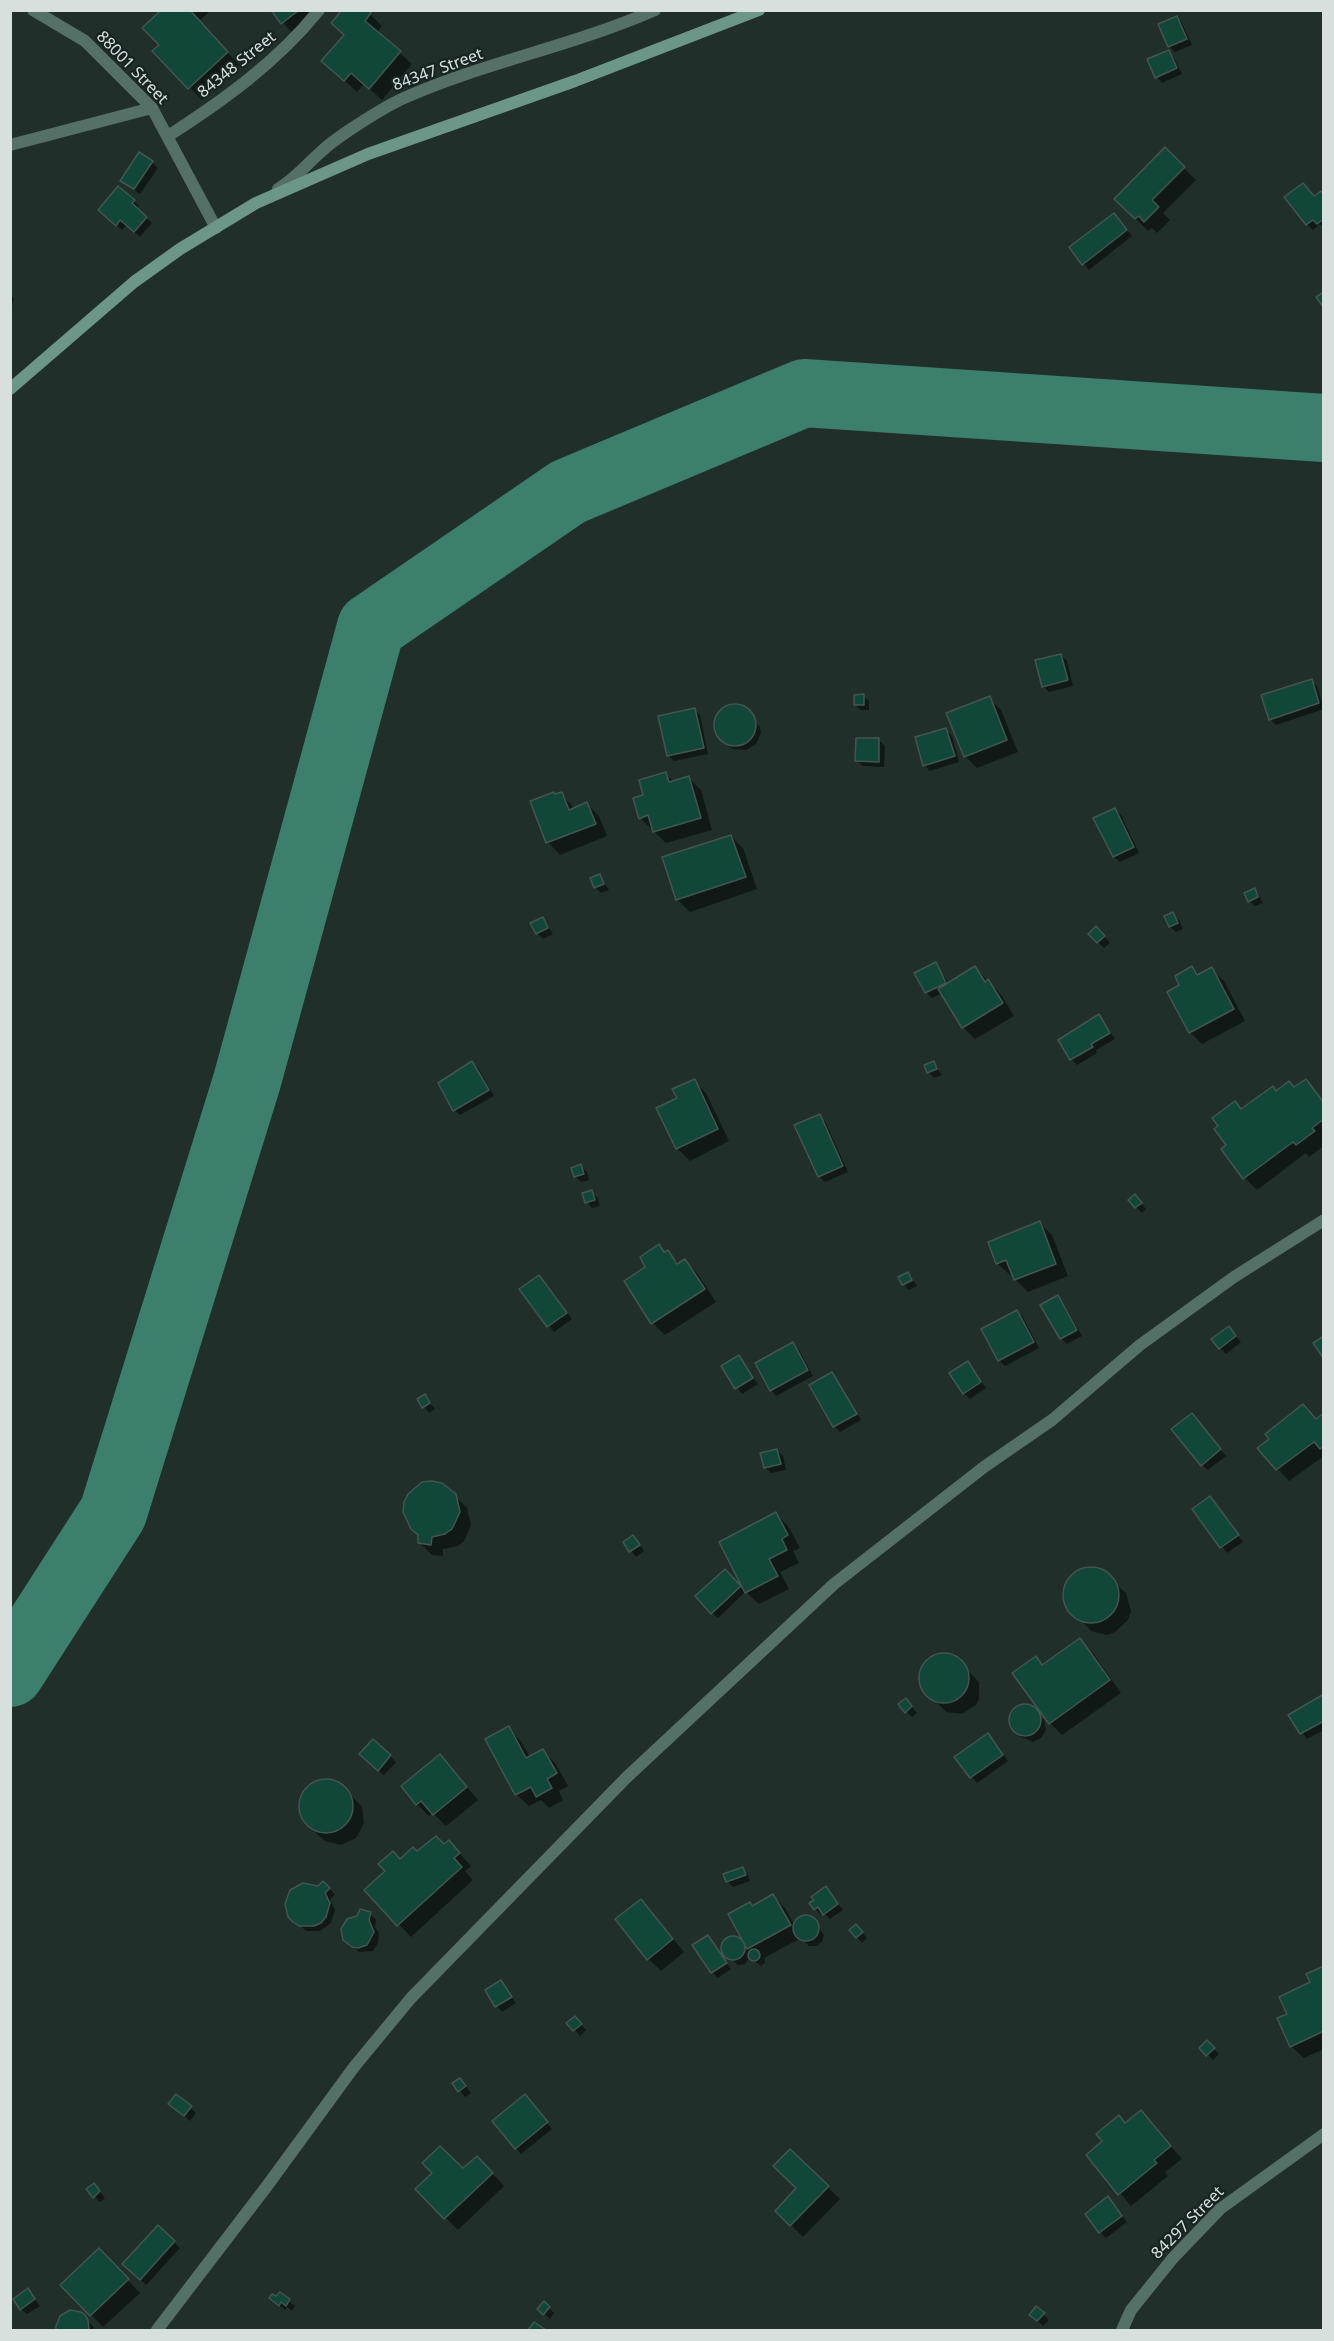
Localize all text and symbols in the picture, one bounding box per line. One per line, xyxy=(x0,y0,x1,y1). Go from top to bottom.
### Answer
street label: 88001 Street xyxy=(92,27,172,109)
street label: 84348 Street xyxy=(194,28,280,102)
street label: 84347 Street xyxy=(390,45,486,95)
street label: 84297 Street xyxy=(1148,2183,1228,2263)

